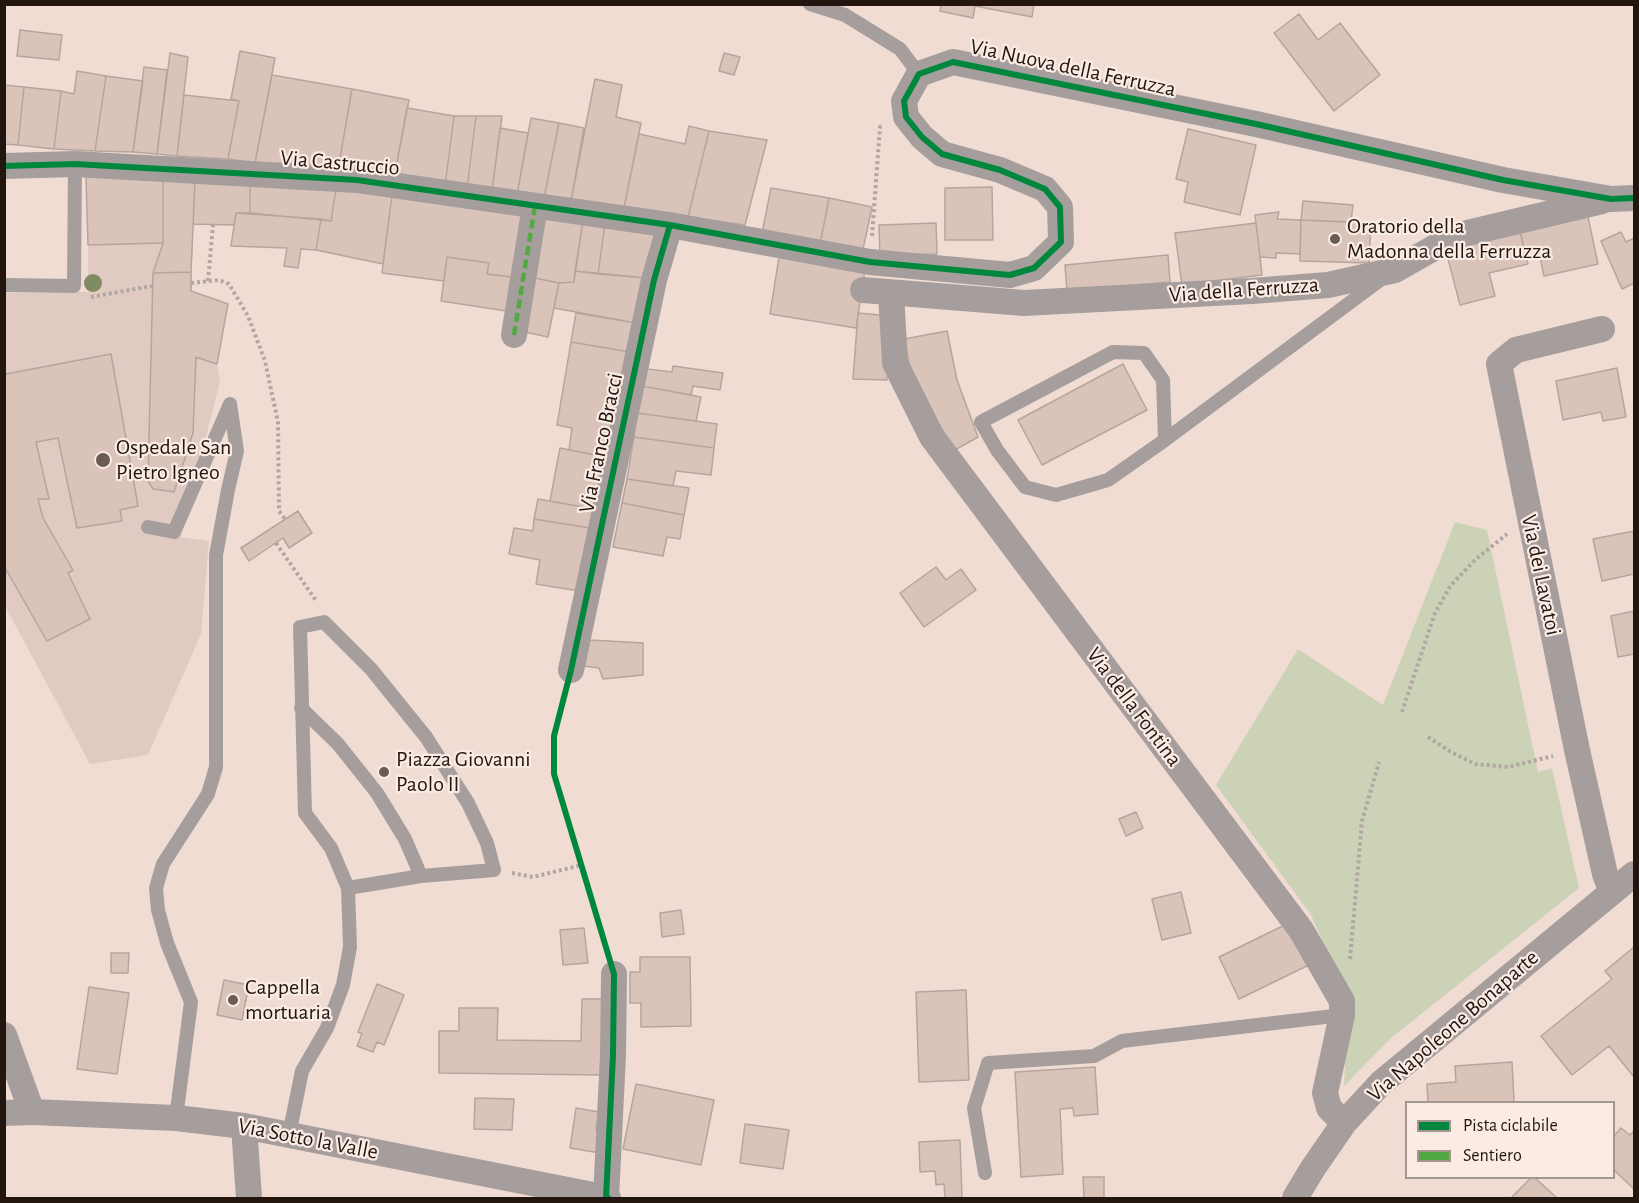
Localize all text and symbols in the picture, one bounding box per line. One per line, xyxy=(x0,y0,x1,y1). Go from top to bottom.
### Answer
street label: Via Nuova della Ferruzza xyxy=(968,33,1178,103)
street label: Via Castruccio xyxy=(279,145,401,181)
place label: Oratorio della Madonna della Ferruzza xyxy=(1347,213,1551,264)
marker: Oratorio della Madonna della Ferruzza xyxy=(1328,232,1342,246)
street label: Via della Ferruzza xyxy=(1168,272,1320,308)
street label: Via Franco Bracci xyxy=(573,371,629,515)
place label: Ospedale San Pietro Igneo xyxy=(116,434,231,486)
marker: Ospedale San Pietro Igneo xyxy=(94,451,112,469)
street label: Via dei Lavatoi xyxy=(1515,512,1567,638)
street label: Via della Fontina xyxy=(1081,642,1187,772)
place label: Piazza Giovanni Paolo II xyxy=(396,746,531,798)
marker: Piazza Giovanni Paolo II xyxy=(377,765,391,779)
street label: Via Napoleone Bonaparte xyxy=(1362,944,1544,1108)
place label: Cappella mortuaria xyxy=(245,974,331,1026)
marker: Cappella mortuaria xyxy=(226,993,240,1007)
legend xyxy=(1405,1101,1615,1179)
street label: Via Sotto la Valle xyxy=(236,1112,380,1166)
text: Pista ciclabile xyxy=(1463,1117,1558,1135)
text: Sentiero xyxy=(1463,1147,1522,1165)

